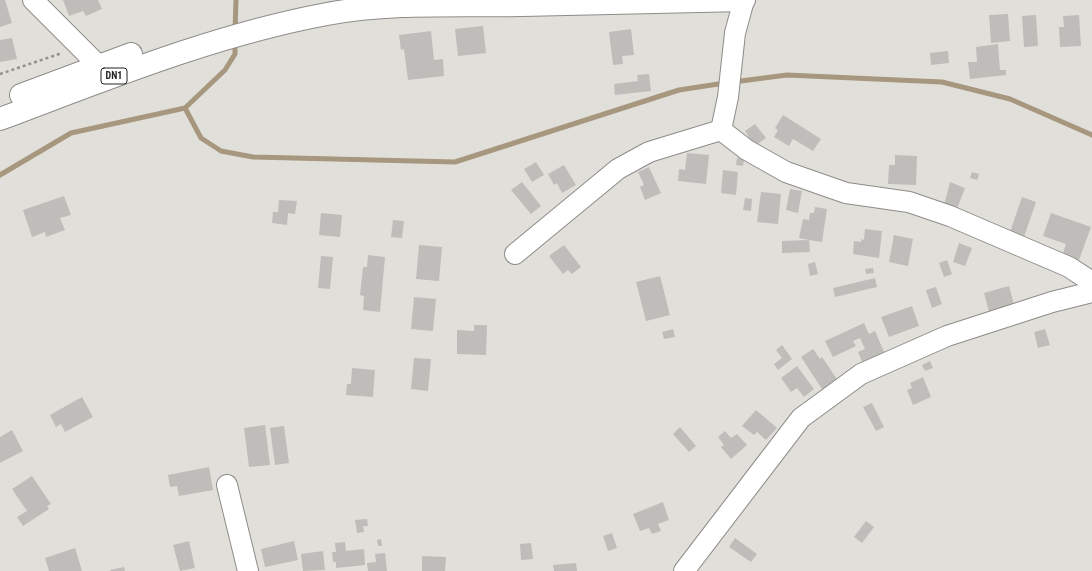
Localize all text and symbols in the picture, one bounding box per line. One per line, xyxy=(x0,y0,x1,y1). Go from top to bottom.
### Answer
road number: DN1 xyxy=(101,68,127,84)

